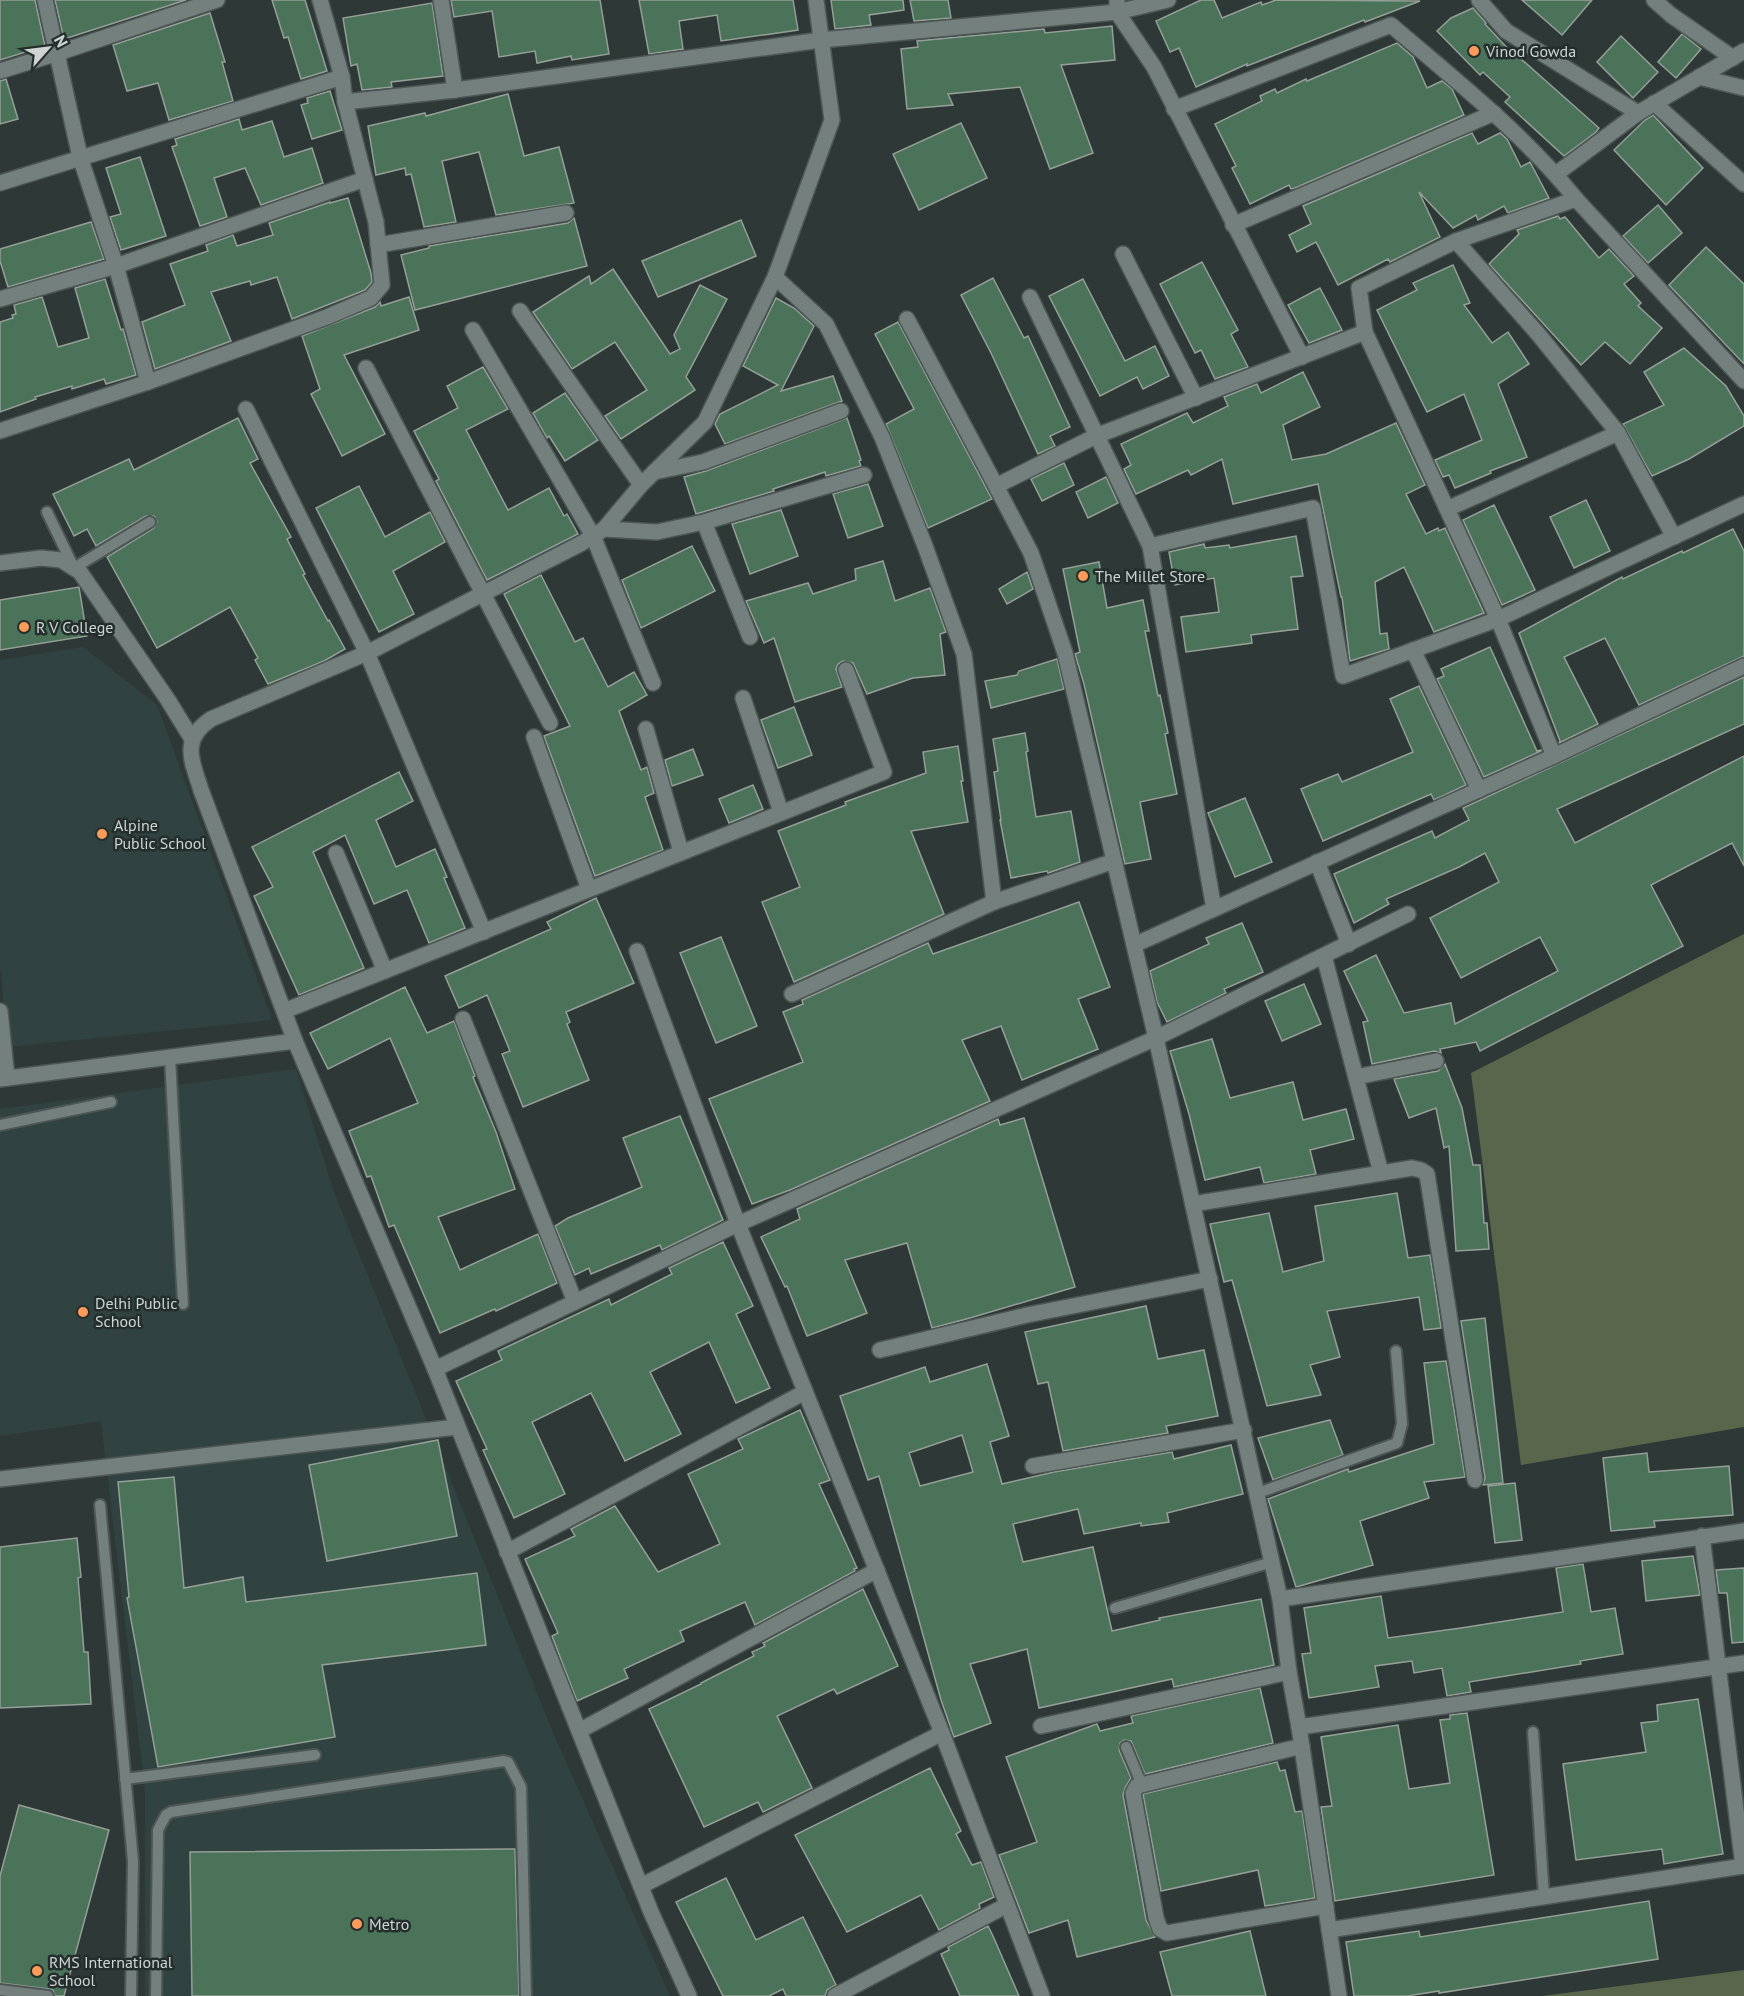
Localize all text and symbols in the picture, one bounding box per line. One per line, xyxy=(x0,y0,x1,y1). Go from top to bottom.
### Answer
north arrow xyxy=(18,18,78,78)
text: N xyxy=(50,32,73,50)
place label: Vinod Gowda xyxy=(1485,41,1576,61)
marker: Vinod Gowda xyxy=(1467,44,1481,58)
place label: The Millet Store xyxy=(1095,566,1205,586)
marker: The Millet Store xyxy=(1076,569,1090,583)
place label: R V College xyxy=(36,617,113,637)
marker: R V College xyxy=(17,620,31,634)
place label: Alpine Public School xyxy=(114,815,206,853)
marker: Alpine Public School xyxy=(95,827,109,841)
place label: Delhi Public School xyxy=(95,1293,177,1331)
marker: Delhi Public School xyxy=(76,1305,90,1319)
place label: Metro xyxy=(369,1914,409,1934)
marker: Metro xyxy=(350,1917,364,1931)
place label: RMS International School xyxy=(49,1952,173,1990)
marker: RMS International School xyxy=(30,1964,44,1978)

